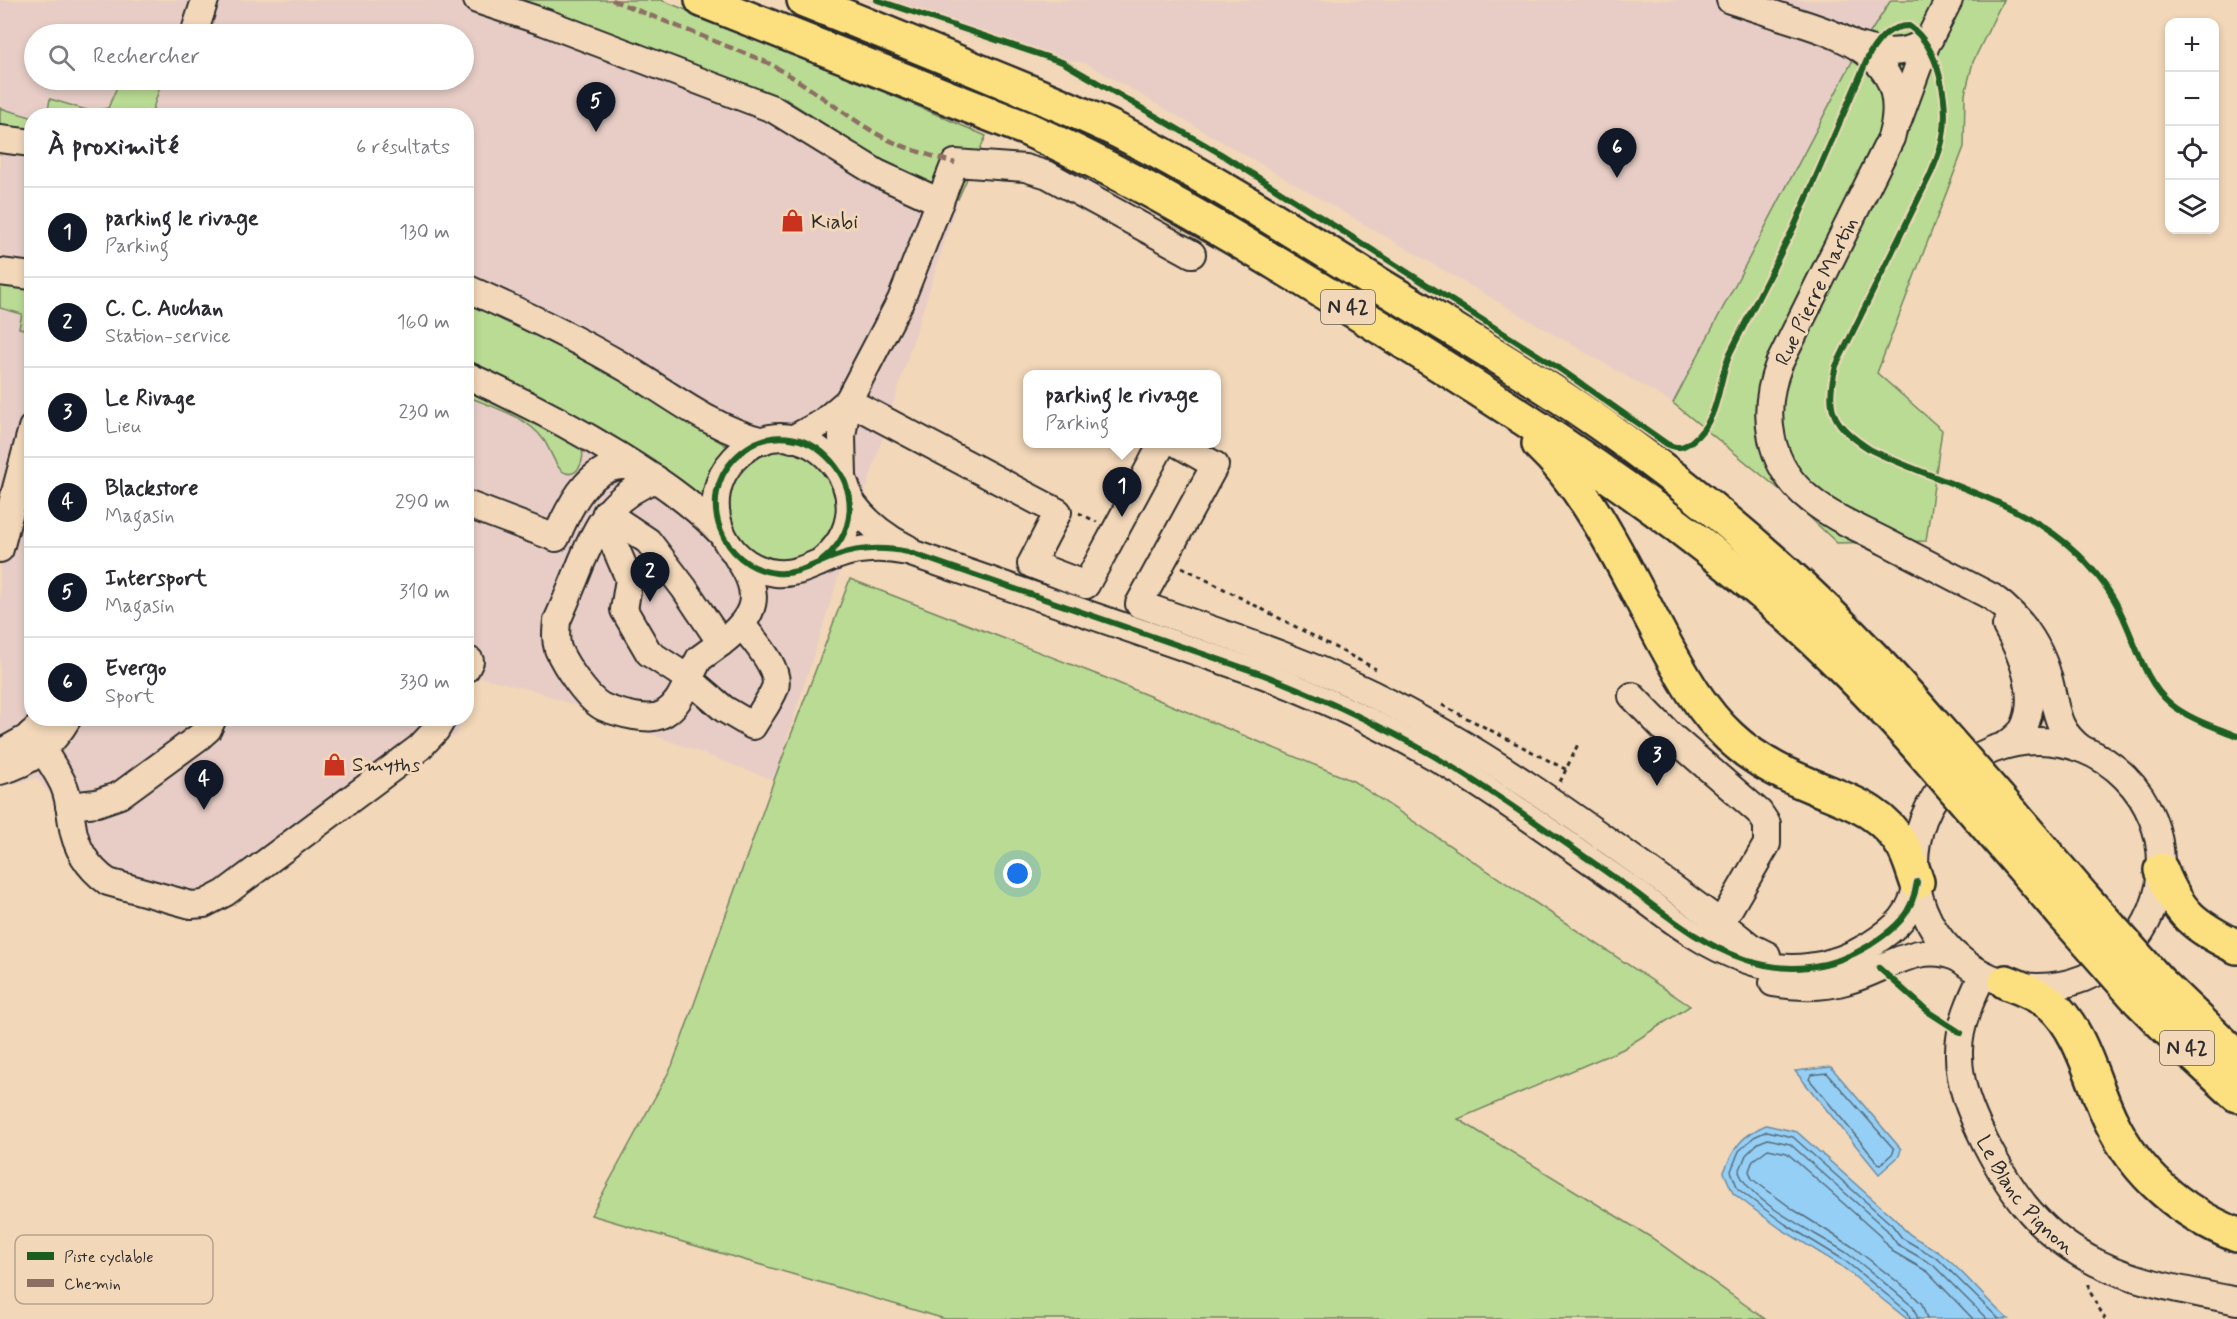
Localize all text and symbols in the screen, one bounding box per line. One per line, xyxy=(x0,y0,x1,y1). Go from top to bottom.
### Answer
map controls xyxy=(2165,18,2219,234)
button: + xyxy=(2165,18,2219,72)
search box xyxy=(24,24,474,90)
icon: search xyxy=(45,41,78,74)
text: Rechercher xyxy=(93,43,200,71)
button: − xyxy=(2165,72,2219,126)
pin: 5 xyxy=(576,82,616,132)
button: locate xyxy=(2165,126,2219,180)
pin: 6 xyxy=(1598,128,1636,178)
text: À proximité xyxy=(48,130,179,164)
text: 6 résultats xyxy=(356,134,450,161)
button: layers xyxy=(2165,180,2219,234)
text: parking le rivage xyxy=(105,205,259,233)
shop icon: Kiabi xyxy=(780,208,806,234)
place label: Kiabi xyxy=(811,208,858,236)
street label: Rue Pierre Martin xyxy=(1769,212,1865,370)
text: 1 xyxy=(63,219,72,246)
text: 130 m xyxy=(399,219,450,246)
text: Parking xyxy=(105,233,169,260)
road number: N 42 xyxy=(1321,290,1375,324)
text: C. C. Auchan xyxy=(105,295,223,323)
text: 2 xyxy=(63,309,72,336)
text: 160 m xyxy=(397,309,450,336)
text: Station-service xyxy=(105,323,231,350)
popup xyxy=(1023,370,1221,448)
text: parking le rivage xyxy=(1045,382,1199,410)
text: Le Rivage xyxy=(105,385,196,413)
text: 3 xyxy=(63,399,72,426)
text: 230 m xyxy=(398,399,450,426)
text: Parking xyxy=(1045,410,1109,437)
text: Lieu xyxy=(105,413,142,440)
pin: 1 xyxy=(1102,468,1142,517)
text: Blackstore xyxy=(105,475,199,503)
text: 4 xyxy=(62,489,73,516)
text: 290 m xyxy=(395,489,450,516)
text: Magasin xyxy=(105,503,175,530)
pin: 2 xyxy=(630,552,670,602)
text: Intersport xyxy=(105,565,207,593)
text: 5 xyxy=(62,579,74,606)
text: 310 m xyxy=(399,579,450,606)
text: Magasin xyxy=(105,593,175,620)
text: Evergo xyxy=(105,655,166,683)
text: 6 xyxy=(62,669,73,696)
text: 330 m xyxy=(399,669,450,696)
text: Sport xyxy=(105,683,154,710)
pin: 3 xyxy=(1638,736,1676,786)
shop icon: Smyths xyxy=(321,751,347,777)
place label: Smyths xyxy=(352,751,420,779)
pin: 4 xyxy=(184,760,224,810)
your location xyxy=(1003,859,1032,888)
road number: N 42 xyxy=(2160,1031,2214,1065)
street label: Le Blanc Pignon xyxy=(1969,1131,2080,1262)
legend xyxy=(15,1235,213,1304)
text: Piste cyclable xyxy=(64,1247,153,1268)
text: Chemin xyxy=(64,1274,121,1295)

